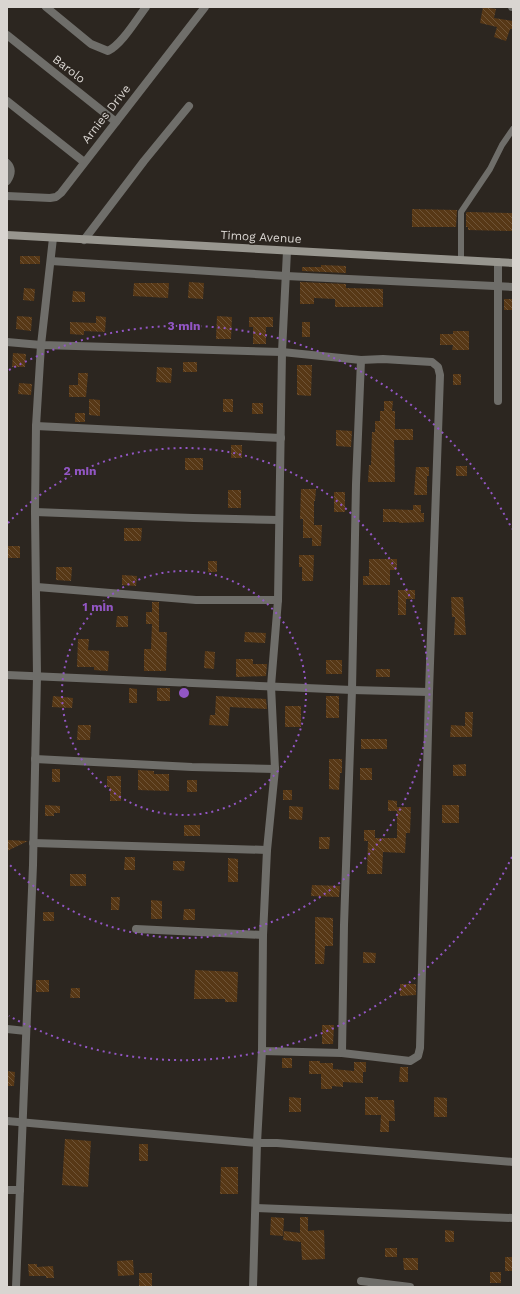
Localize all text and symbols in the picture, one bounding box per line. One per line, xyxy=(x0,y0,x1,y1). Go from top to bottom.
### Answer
street label: Barolo xyxy=(50,52,88,86)
street label: Arnies Drive xyxy=(79,82,133,146)
street label: Timog Avenue xyxy=(220,228,302,246)
text: 3 min xyxy=(168,319,200,333)
text: 2 min xyxy=(64,464,96,478)
text: 1 min xyxy=(83,600,113,614)
centre of rings xyxy=(177,686,191,700)

